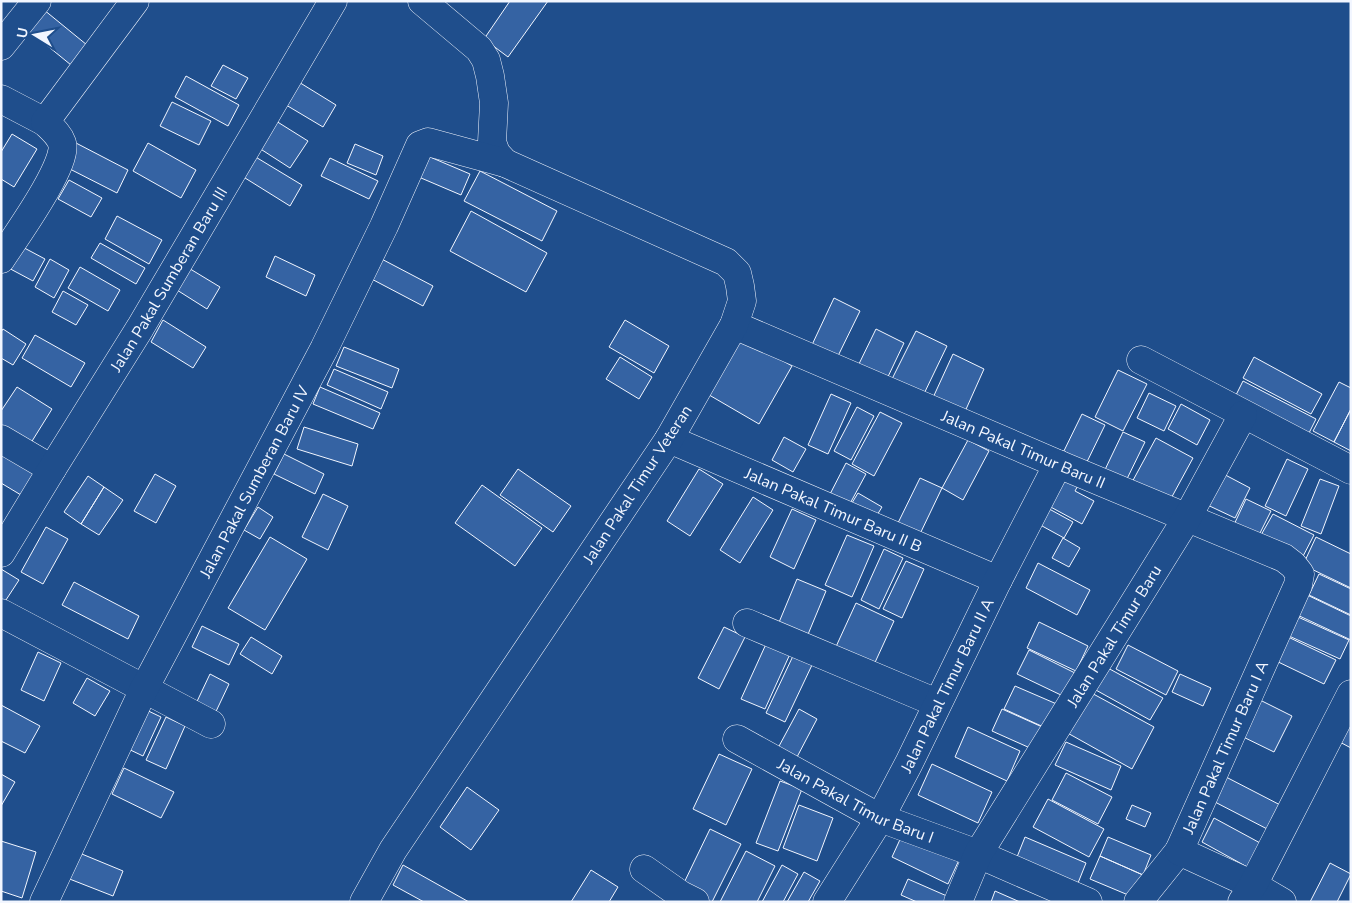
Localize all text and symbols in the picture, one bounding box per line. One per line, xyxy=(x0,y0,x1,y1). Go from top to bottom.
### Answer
north arrow xyxy=(10,10,60,60)
text: U xyxy=(12,26,33,40)
street label: Jalan Pakal Sumberan Baru III xyxy=(105,183,233,377)
street label: Jalan Pakal Sumberan Baru IV xyxy=(194,381,315,583)
street label: Jalan Pakal Timur Veteran xyxy=(578,401,698,569)
street label: Jalan Pakal Timur Baru II xyxy=(937,405,1108,494)
street label: Jalan Pakal Timur Baru II B xyxy=(740,462,925,558)
street label: Jalan Pakal Timur Baru xyxy=(1062,561,1167,712)
street label: Jalan Pakal Timur Baru II A xyxy=(895,594,1000,778)
street label: Jalan Pakal Timur Baru I A xyxy=(1177,657,1274,838)
street label: Jalan Pakal Timur Baru I xyxy=(772,753,937,849)

